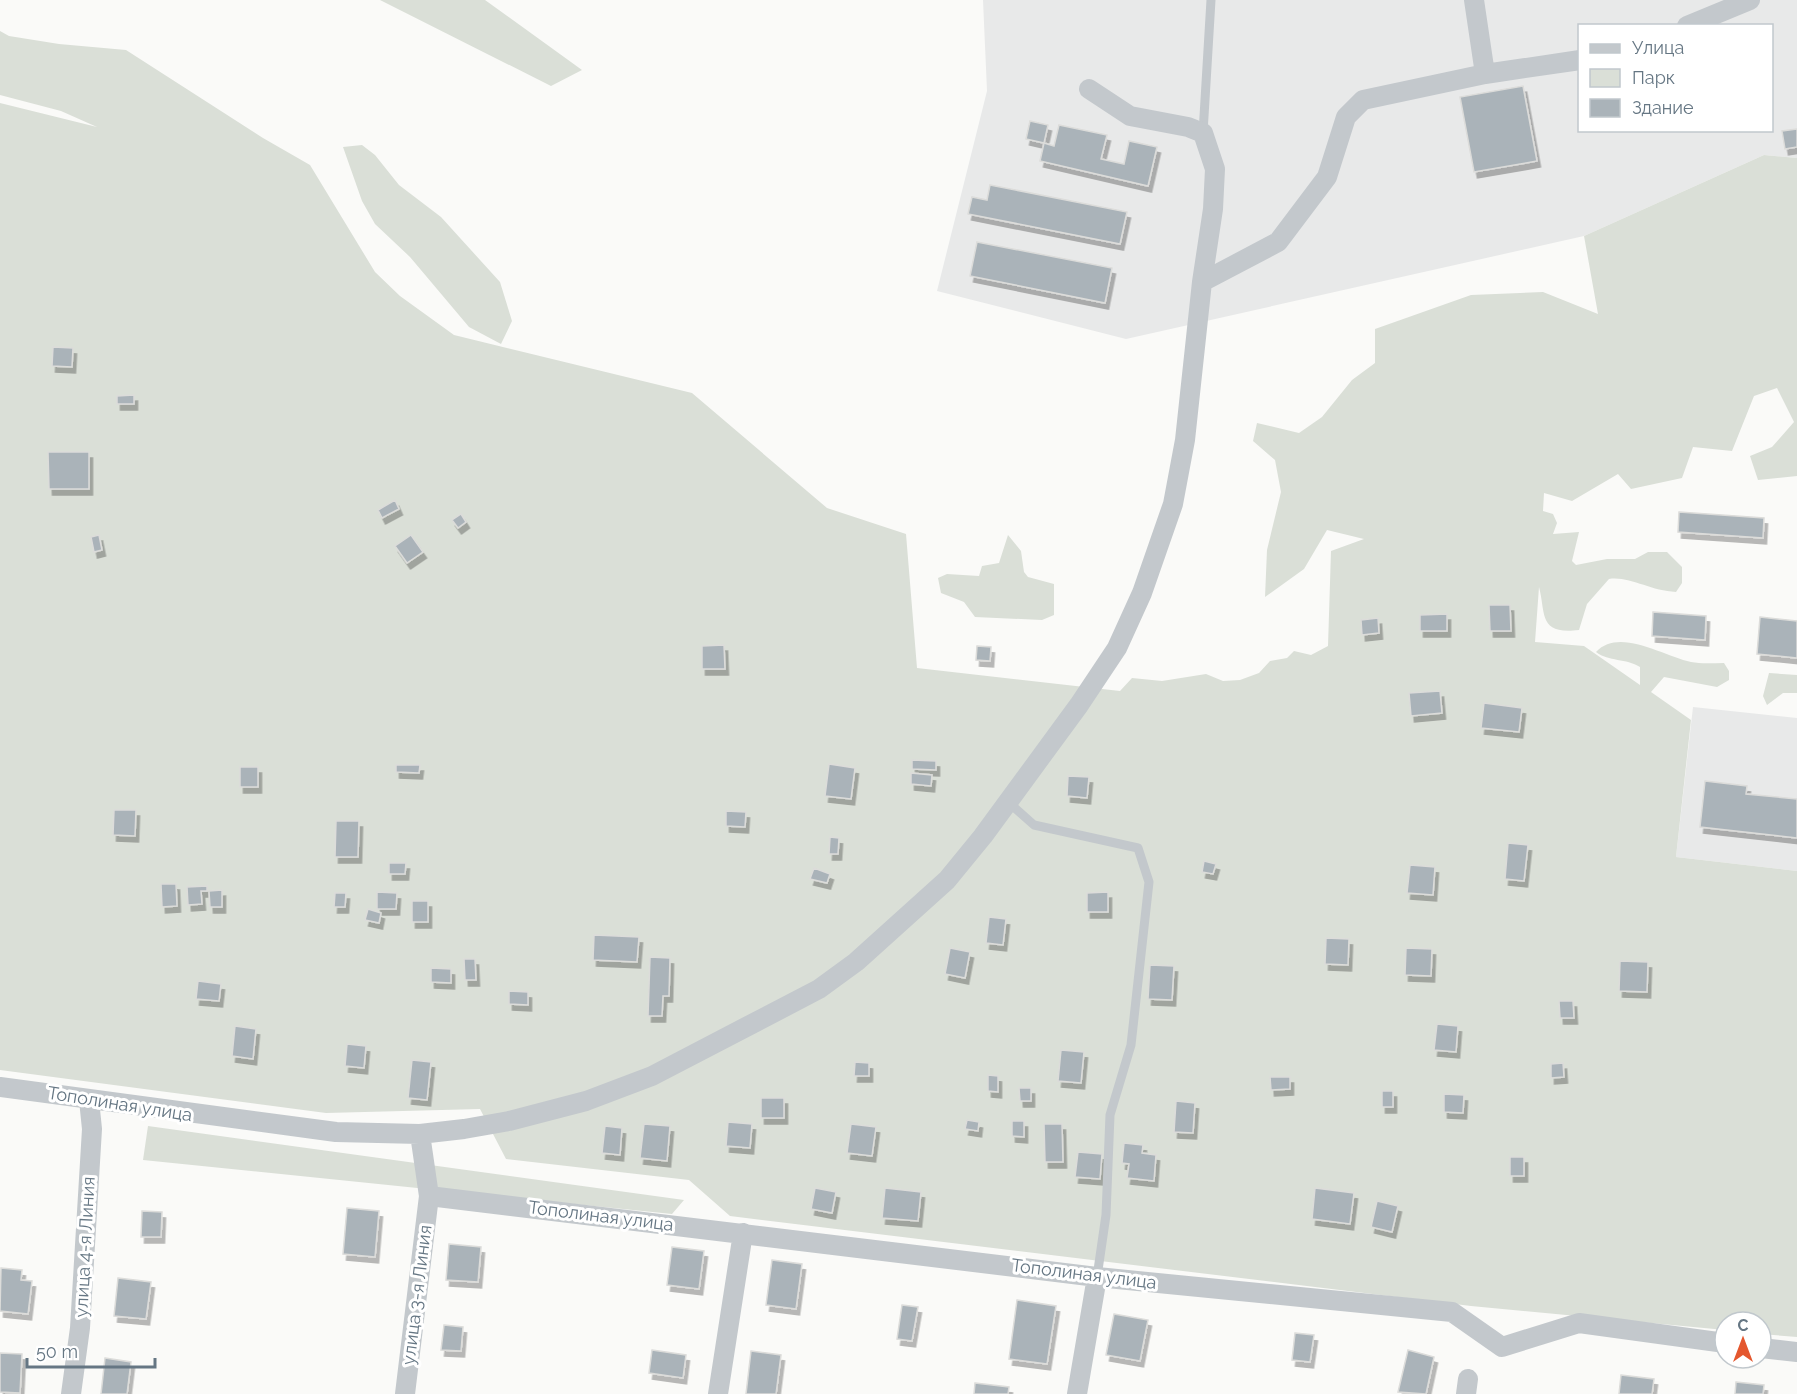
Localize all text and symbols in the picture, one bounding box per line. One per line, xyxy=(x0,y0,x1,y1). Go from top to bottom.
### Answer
legend xyxy=(1578,24,1773,132)
text: Улица xyxy=(1632,37,1684,58)
text: Парк xyxy=(1632,67,1675,88)
text: Здание xyxy=(1632,97,1694,118)
street label: Тополиная улица xyxy=(46,1082,194,1125)
street label: улица 4-я Линия xyxy=(70,1176,99,1318)
street label: Тополиная улица xyxy=(527,1196,675,1235)
street label: улица 3-я Линия xyxy=(397,1224,436,1366)
street label: Тополиная улица xyxy=(1010,1254,1158,1293)
north arrow xyxy=(1713,1310,1773,1370)
text: С xyxy=(1738,1316,1749,1335)
scale bar xyxy=(27,1331,154,1369)
text: 50 m xyxy=(36,1341,78,1362)

